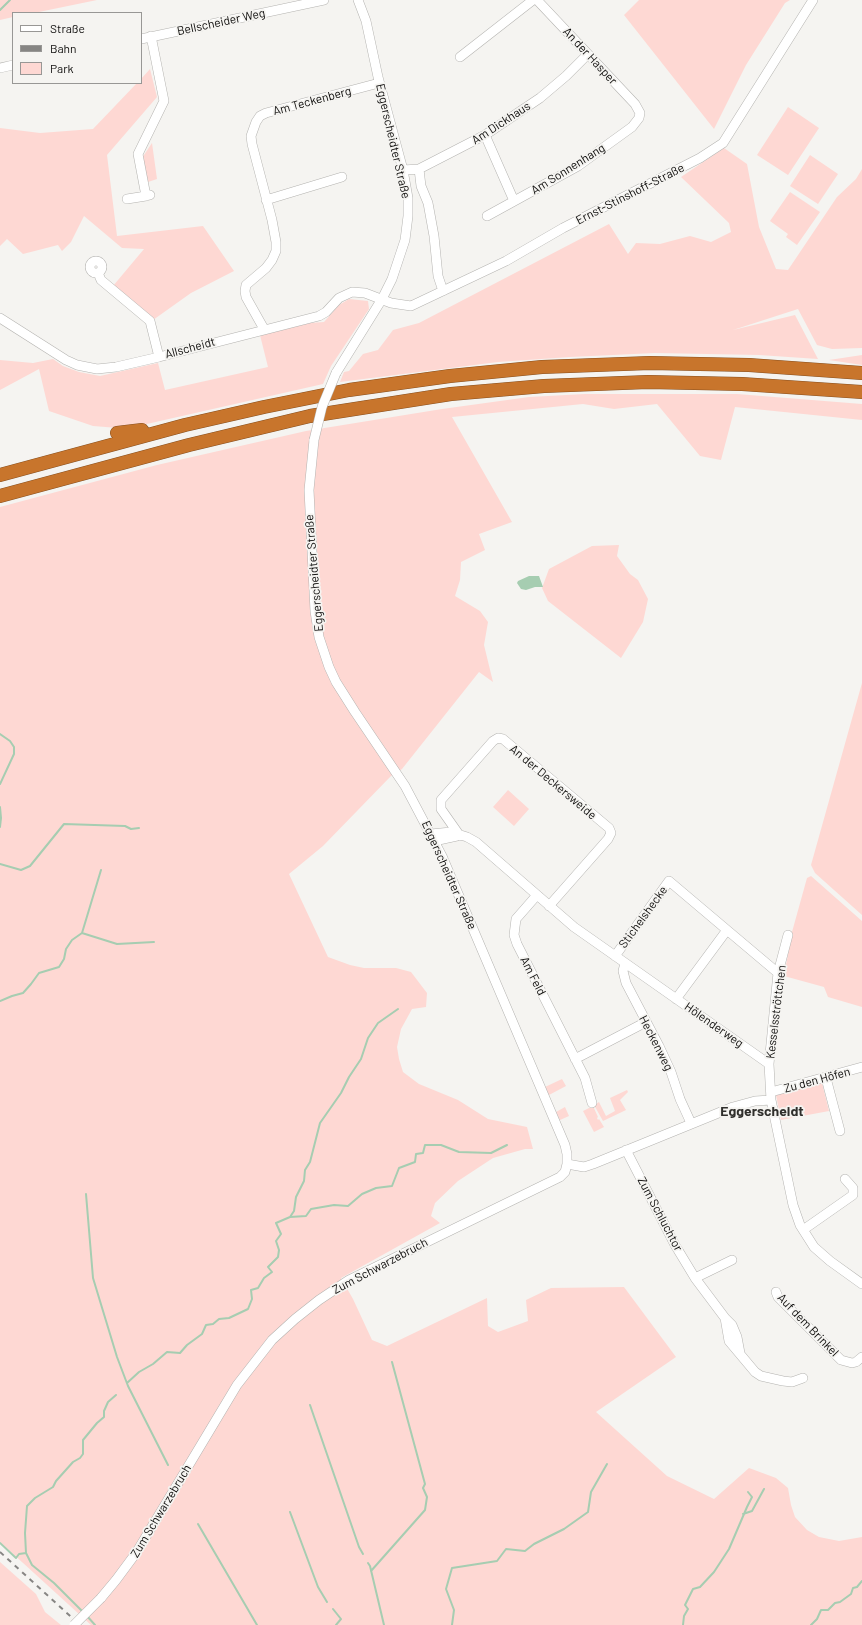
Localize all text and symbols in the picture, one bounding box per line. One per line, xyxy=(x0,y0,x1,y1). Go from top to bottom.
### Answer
street label: Bellscheider Weg xyxy=(176,6,266,38)
legend xyxy=(12,12,142,84)
text: Straße xyxy=(50,21,85,35)
street label: An der Hasper xyxy=(560,24,620,88)
text: Bahn xyxy=(50,41,77,55)
text: Park xyxy=(50,61,74,75)
street label: Eggerscheidter Straße xyxy=(373,82,413,200)
street label: Am Teckenberg xyxy=(271,84,353,118)
street label: Am Dickhaus xyxy=(469,99,533,147)
street label: Am Sonnenhang xyxy=(528,141,608,197)
street label: Ernst-Stinshoff-Straße xyxy=(573,160,687,228)
street label: Allscheidt xyxy=(163,334,217,362)
street label: Eggerscheidter Straße xyxy=(302,514,326,632)
street label: An der Deckersweide xyxy=(507,742,599,822)
street label: Eggerscheidter Straße xyxy=(419,818,479,932)
street label: Stichelshecke xyxy=(616,883,670,951)
street label: Am Feld xyxy=(517,954,549,998)
street label: Kesselsströttchen xyxy=(763,964,789,1060)
street label: Hölenderweg xyxy=(682,999,746,1051)
street label: Heckenweg xyxy=(636,1013,676,1073)
street label: Zu den Höfen xyxy=(782,1064,852,1096)
district label: Eggerscheidt xyxy=(720,1103,804,1119)
street label: Zum Schluchtor xyxy=(634,1174,686,1254)
street label: Zum Schwarzebruch xyxy=(330,1235,430,1297)
street label: Auf dem Brinkel xyxy=(774,1291,842,1359)
street label: Zum Schwarzebruch xyxy=(128,1462,194,1560)

